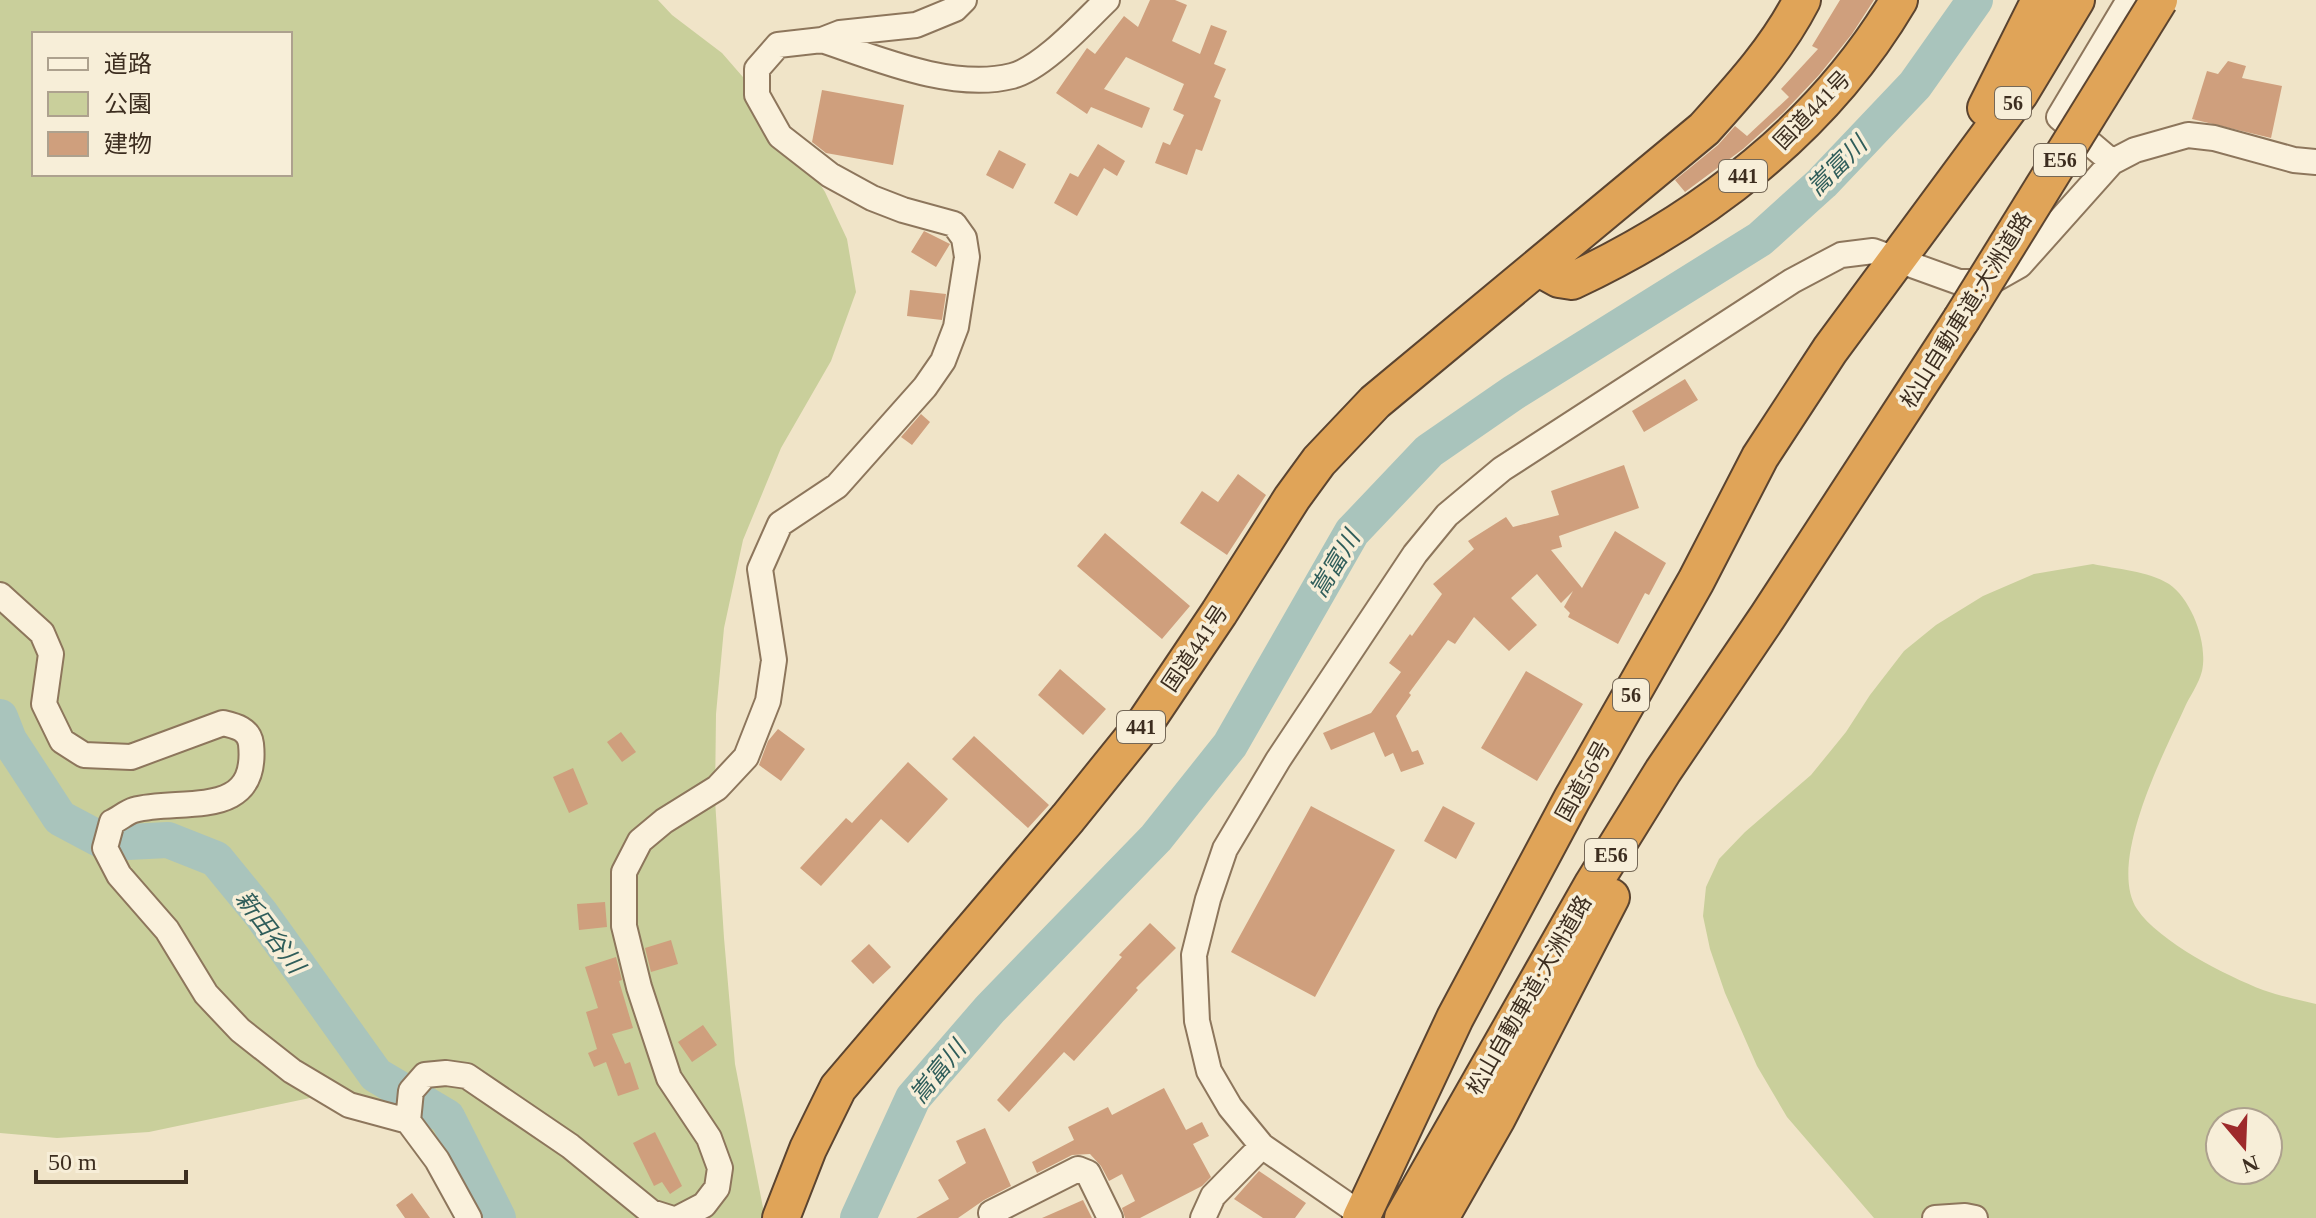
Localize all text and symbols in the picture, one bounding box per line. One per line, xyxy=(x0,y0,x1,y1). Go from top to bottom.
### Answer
legend xyxy=(32,32,292,176)
text: 道路 xyxy=(104,51,152,77)
street label: 国道441号 xyxy=(1769,66,1855,154)
road number: 56 xyxy=(1995,87,2031,119)
text: 公園 xyxy=(104,91,152,117)
water label: 嵩富川 xyxy=(1802,129,1874,201)
text: 建物 xyxy=(104,131,152,157)
road number: E56 xyxy=(2034,144,2086,176)
road number: 441 xyxy=(1719,160,1767,192)
street label: 松山自動車道;大洲道路 xyxy=(1895,207,2037,413)
water label: 嵩富川 xyxy=(1305,524,1366,602)
street label: 国道441号 xyxy=(1157,600,1233,696)
road number: 56 xyxy=(1613,679,1649,711)
road number: 441 xyxy=(1117,711,1165,743)
street label: 国道56号 xyxy=(1551,736,1615,826)
road number: E56 xyxy=(1585,839,1637,871)
water label: 新田谷川 xyxy=(231,886,311,981)
street label: 松山自動車道;大洲道路 xyxy=(1462,891,1596,1099)
water label: 嵩富川 xyxy=(905,1034,973,1108)
north arrow xyxy=(2204,1106,2284,1186)
scale bar xyxy=(36,1134,186,1184)
text: 50 m xyxy=(48,1149,97,1175)
text: N xyxy=(2239,1150,2262,1179)

